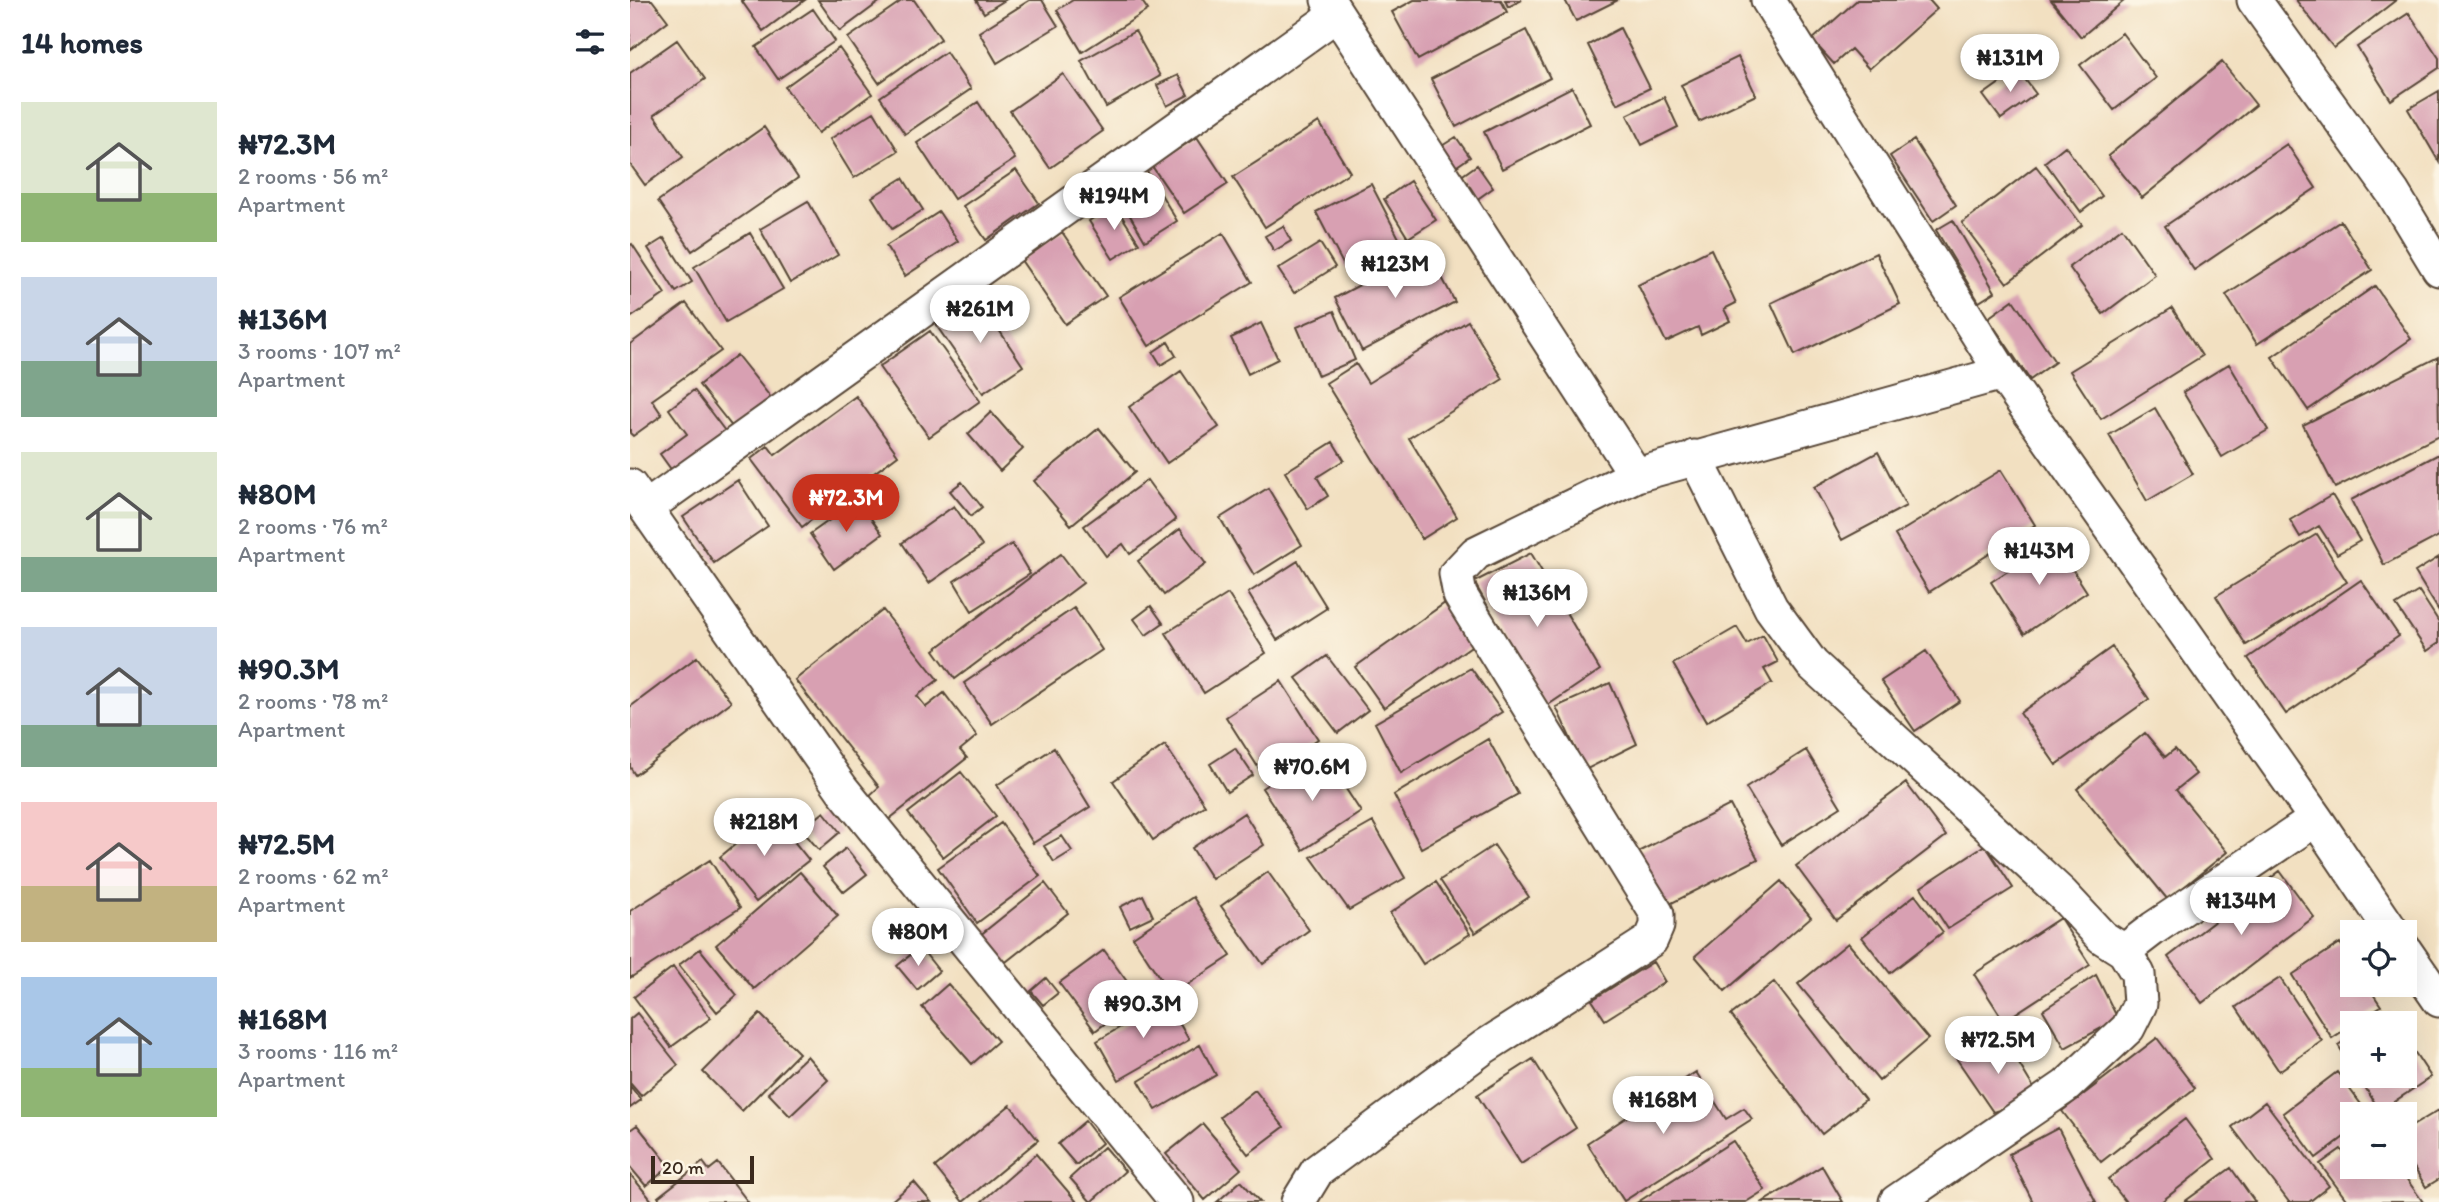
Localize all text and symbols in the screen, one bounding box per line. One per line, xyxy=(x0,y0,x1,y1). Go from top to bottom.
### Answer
icon: filters xyxy=(571,23,609,61)
text: 14 homes xyxy=(21,24,143,61)
pin: ₦131M xyxy=(1961,34,2059,94)
text: ₦131M xyxy=(1976,43,2044,71)
text: ₦72.3M xyxy=(238,125,336,162)
icon: home xyxy=(77,130,161,214)
text: 2 rooms · 56 m² xyxy=(238,162,389,190)
pin: ₦194M xyxy=(1065,173,1163,232)
text: ₦194M xyxy=(1079,181,1149,209)
text: Apartment xyxy=(238,190,345,218)
pin: ₦123M xyxy=(1346,240,1444,300)
text: ₦123M xyxy=(1361,249,1429,277)
pin: ₦261M xyxy=(931,286,1029,345)
text: ₦261M xyxy=(946,294,1014,322)
text: ₦136M xyxy=(238,300,328,337)
icon: home xyxy=(77,305,161,389)
text: 3 rooms · 107 m² xyxy=(238,337,401,365)
text: Apartment xyxy=(238,365,345,393)
text: ₦80M xyxy=(238,475,317,512)
pin: ₦72.3M xyxy=(789,475,903,534)
icon: home xyxy=(77,480,161,564)
text: ₦72.3M xyxy=(808,483,884,511)
text: 2 rooms · 76 m² xyxy=(238,512,388,540)
pin: ₦143M xyxy=(1990,528,2088,587)
text: ₦143M xyxy=(2004,536,2074,564)
text: Apartment xyxy=(238,540,345,568)
pin: ₦136M xyxy=(1488,570,1586,629)
text: ₦136M xyxy=(1503,578,1571,606)
text: ₦90.3M xyxy=(238,650,340,687)
icon: home xyxy=(77,655,161,739)
text: 2 rooms · 78 m² xyxy=(238,687,388,715)
text: Apartment xyxy=(238,715,345,743)
pin: ₦70.6M xyxy=(1255,744,1369,803)
text: ₦70.6M xyxy=(1274,752,1350,780)
pin: ₦218M xyxy=(715,798,813,858)
text: ₦218M xyxy=(730,807,798,835)
text: ₦72.5M xyxy=(238,825,335,862)
icon: home xyxy=(77,830,161,914)
text: 2 rooms · 62 m² xyxy=(238,862,389,890)
pin: ₦134M xyxy=(2192,878,2290,937)
text: ₦134M xyxy=(2206,886,2276,914)
text: Apartment xyxy=(238,890,345,918)
pin: ₦80M xyxy=(877,908,959,968)
text: ₦80M xyxy=(888,917,948,945)
map controls xyxy=(2340,920,2417,1179)
button: locate xyxy=(2340,920,2417,997)
pin: ₦90.3M xyxy=(1086,981,1200,1040)
text: ₦90.3M xyxy=(1104,989,1182,1017)
text: ₦168M xyxy=(238,1000,328,1037)
icon: home xyxy=(77,1005,161,1089)
button: + xyxy=(2340,1011,2417,1088)
pin: ₦72.5M xyxy=(1941,1016,2055,1076)
text: ₦72.5M xyxy=(1961,1025,2035,1053)
text: 3 rooms · 116 m² xyxy=(238,1037,398,1065)
text: Apartment xyxy=(238,1065,345,1093)
pin: ₦168M xyxy=(1614,1076,1712,1136)
text: ₦168M xyxy=(1629,1085,1697,1113)
button: − xyxy=(2340,1102,2417,1179)
scale bar xyxy=(651,1153,754,1185)
text: 20 m xyxy=(662,1156,704,1179)

